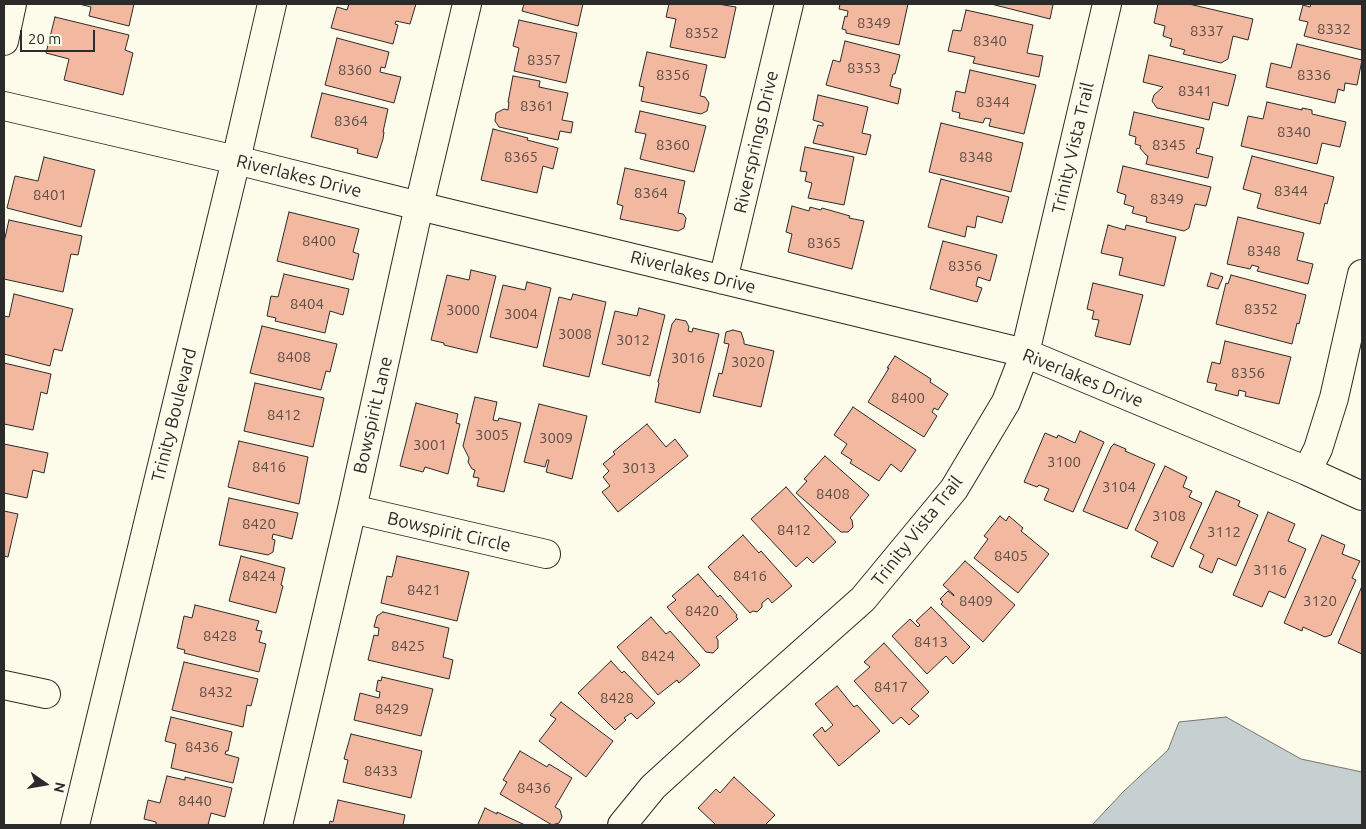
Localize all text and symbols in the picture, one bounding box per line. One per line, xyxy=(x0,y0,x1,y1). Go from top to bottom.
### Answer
house number: 8349 xyxy=(857,14,891,32)
scale bar xyxy=(22,20,98,52)
house number: 8332 xyxy=(1317,20,1351,38)
house number: 8337 xyxy=(1190,22,1224,40)
house number: 8352 xyxy=(685,24,719,42)
text: 20 m xyxy=(28,30,61,47)
house number: 8340 xyxy=(973,32,1007,50)
house number: 8357 xyxy=(527,51,561,69)
house number: 8353 xyxy=(847,59,881,77)
house number: 8360 xyxy=(338,61,372,79)
house number: 8356 xyxy=(656,66,690,84)
house number: 8336 xyxy=(1297,66,1331,84)
street label: Riversprings Drive xyxy=(729,69,783,215)
street label: Trinity Vista Trail xyxy=(1047,80,1099,216)
house number: 8341 xyxy=(1178,82,1212,100)
house number: 8344 xyxy=(976,93,1010,111)
house number: 8361 xyxy=(520,97,554,115)
house number: 8364 xyxy=(334,112,368,130)
house number: 8340 xyxy=(1277,123,1311,141)
house number: 8360 xyxy=(656,136,690,154)
house number: 8345 xyxy=(1152,136,1186,154)
house number: 8365 xyxy=(504,148,538,166)
house number: 8348 xyxy=(959,148,993,166)
street label: Riverlakes Drive xyxy=(234,150,364,202)
house number: 8344 xyxy=(1274,182,1308,200)
house number: 8364 xyxy=(634,184,668,202)
house number: 8401 xyxy=(33,186,67,204)
house number: 8349 xyxy=(1150,190,1184,208)
house number: 8400 xyxy=(302,232,336,250)
house number: 8365 xyxy=(807,234,841,252)
house number: 8348 xyxy=(1247,242,1281,260)
street label: Riverlakes Drive xyxy=(628,246,758,298)
house number: 8356 xyxy=(948,257,982,275)
house number: 8404 xyxy=(290,295,324,313)
house number: 8352 xyxy=(1244,300,1278,318)
house number: 3000 xyxy=(446,301,480,319)
house number: 3004 xyxy=(504,305,538,323)
house number: 3008 xyxy=(558,325,592,343)
house number: 3012 xyxy=(616,331,650,349)
street label: Riverlakes Drive xyxy=(1019,344,1147,412)
street label: Trinity Boulevard xyxy=(147,346,201,484)
house number: 8408 xyxy=(277,348,311,366)
house number: 3016 xyxy=(671,349,705,367)
house number: 3020 xyxy=(731,353,765,371)
street label: Bowspirit Lane xyxy=(349,354,397,476)
house number: 8356 xyxy=(1231,364,1265,382)
house number: 8400 xyxy=(891,389,925,407)
house number: 8412 xyxy=(267,406,301,424)
house number: 3005 xyxy=(475,426,509,444)
house number: 3009 xyxy=(539,429,573,447)
house number: 3001 xyxy=(413,436,447,454)
house number: 3100 xyxy=(1047,453,1081,471)
house number: 8416 xyxy=(252,458,286,476)
house number: 3013 xyxy=(622,459,656,477)
street label: Trinity Vista Trail xyxy=(867,471,967,591)
house number: 3104 xyxy=(1102,478,1136,496)
house number: 8408 xyxy=(816,485,850,503)
street label: Bowspirit Circle xyxy=(385,507,513,557)
house number: 3108 xyxy=(1152,507,1186,525)
house number: 8420 xyxy=(242,515,276,533)
house number: 8412 xyxy=(777,521,811,539)
house number: 3112 xyxy=(1207,523,1241,541)
house number: 8405 xyxy=(994,547,1028,565)
house number: 3116 xyxy=(1253,561,1287,579)
house number: 8424 xyxy=(242,567,276,585)
house number: 8416 xyxy=(733,567,767,585)
house number: 8421 xyxy=(407,581,441,599)
house number: 8409 xyxy=(959,592,993,610)
house number: 3120 xyxy=(1303,592,1337,610)
house number: 8420 xyxy=(685,602,719,620)
house number: 8428 xyxy=(203,627,237,645)
house number: 8413 xyxy=(914,633,948,651)
house number: 8425 xyxy=(391,637,425,655)
house number: 8424 xyxy=(641,647,675,665)
house number: 8417 xyxy=(874,678,908,696)
house number: 8432 xyxy=(199,683,233,701)
house number: 8428 xyxy=(600,689,634,707)
house number: 8429 xyxy=(375,700,409,718)
house number: 8436 xyxy=(185,738,219,756)
north arrow xyxy=(20,759,70,809)
house number: 8433 xyxy=(364,762,398,780)
house number: 8436 xyxy=(517,779,551,797)
text: N xyxy=(51,780,69,794)
house number: 8440 xyxy=(178,792,212,810)

